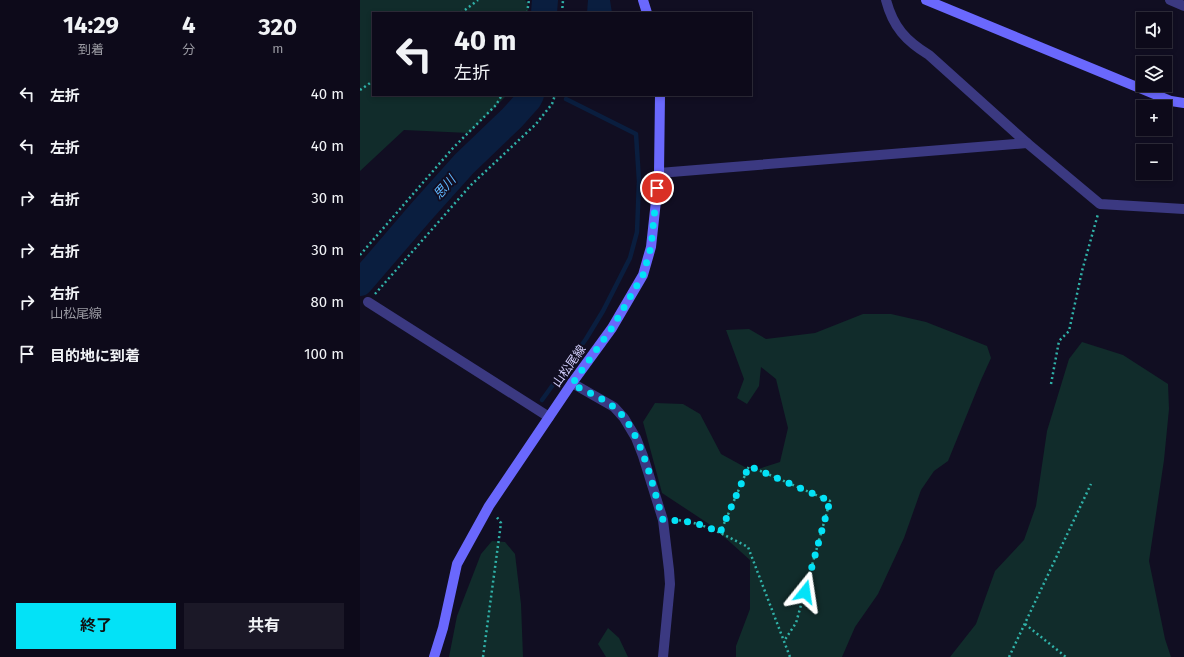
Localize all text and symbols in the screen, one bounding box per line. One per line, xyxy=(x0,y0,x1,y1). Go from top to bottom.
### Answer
text: 14:29 xyxy=(63,11,119,39)
text: 4 xyxy=(182,11,195,39)
map controls xyxy=(1136,12,1172,180)
button: sound xyxy=(1136,12,1172,48)
text: 320 xyxy=(258,13,297,41)
text: 40 m xyxy=(454,24,517,57)
icon: left xyxy=(388,28,440,80)
text: m xyxy=(272,41,283,56)
text: 到着 xyxy=(78,42,104,57)
text: 分 xyxy=(182,42,195,57)
button: layers xyxy=(1136,56,1172,92)
text: 左折 xyxy=(454,62,490,84)
icon: left xyxy=(16,83,38,105)
text: 40 m xyxy=(311,85,344,103)
text: 左折 xyxy=(50,87,80,105)
button: + xyxy=(1136,100,1172,136)
icon: left xyxy=(16,135,38,157)
text: 40 m xyxy=(311,137,344,155)
text: 左折 xyxy=(50,139,80,157)
button: − xyxy=(1136,144,1172,180)
water label: 思川 xyxy=(430,171,460,202)
pin xyxy=(640,171,674,205)
icon: arrive xyxy=(646,177,668,199)
icon: right xyxy=(16,187,38,209)
text: 30 m xyxy=(311,189,344,207)
text: 右折 xyxy=(50,191,80,209)
icon: right xyxy=(16,239,38,261)
text: 30 m xyxy=(311,241,344,259)
text: 右折 xyxy=(50,243,80,261)
text: 右折 xyxy=(50,285,80,303)
icon: right xyxy=(16,291,38,313)
text: 80 m xyxy=(311,293,344,311)
text: 山松尾線 xyxy=(50,306,102,321)
street label: 山松尾線 xyxy=(549,342,589,390)
icon: arrive xyxy=(16,343,38,365)
text: 100 m xyxy=(304,345,344,363)
text: 目的地に到着 xyxy=(50,347,140,365)
position arrow xyxy=(784,571,826,613)
button: 終了 xyxy=(16,603,176,649)
button: 共有 xyxy=(184,603,344,649)

